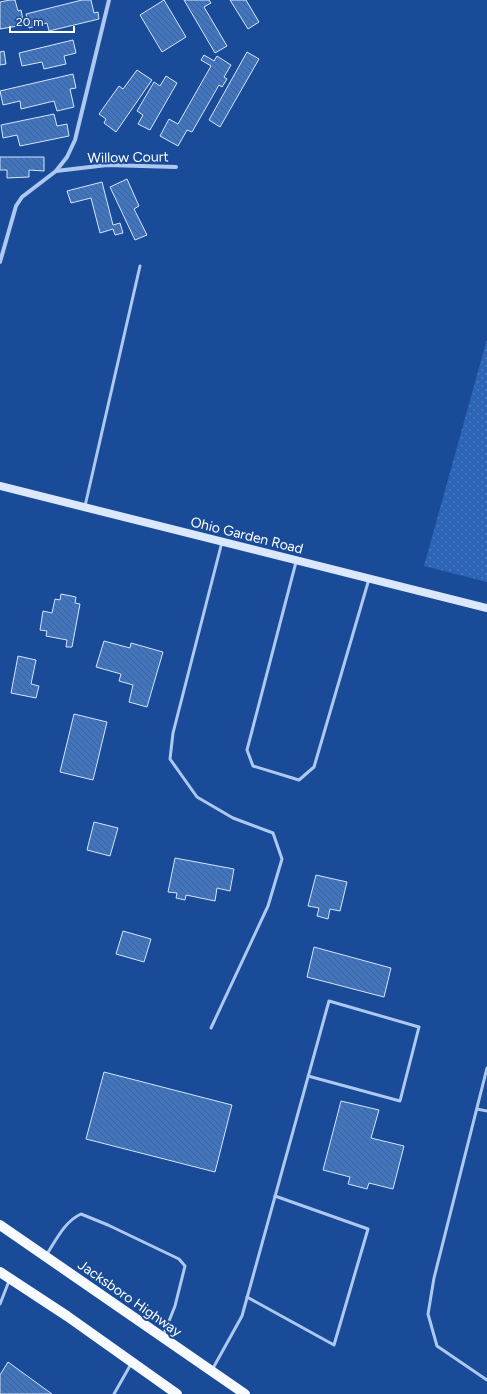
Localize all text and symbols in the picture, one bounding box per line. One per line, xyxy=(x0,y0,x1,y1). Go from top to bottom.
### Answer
scale bar xyxy=(10,8,74,34)
text: 20 m xyxy=(16,15,44,29)
street label: Willow Court xyxy=(87,148,169,167)
street label: Ohio Garden Road xyxy=(189,513,305,558)
street label: Jacksboro Highway xyxy=(75,1256,185,1341)

